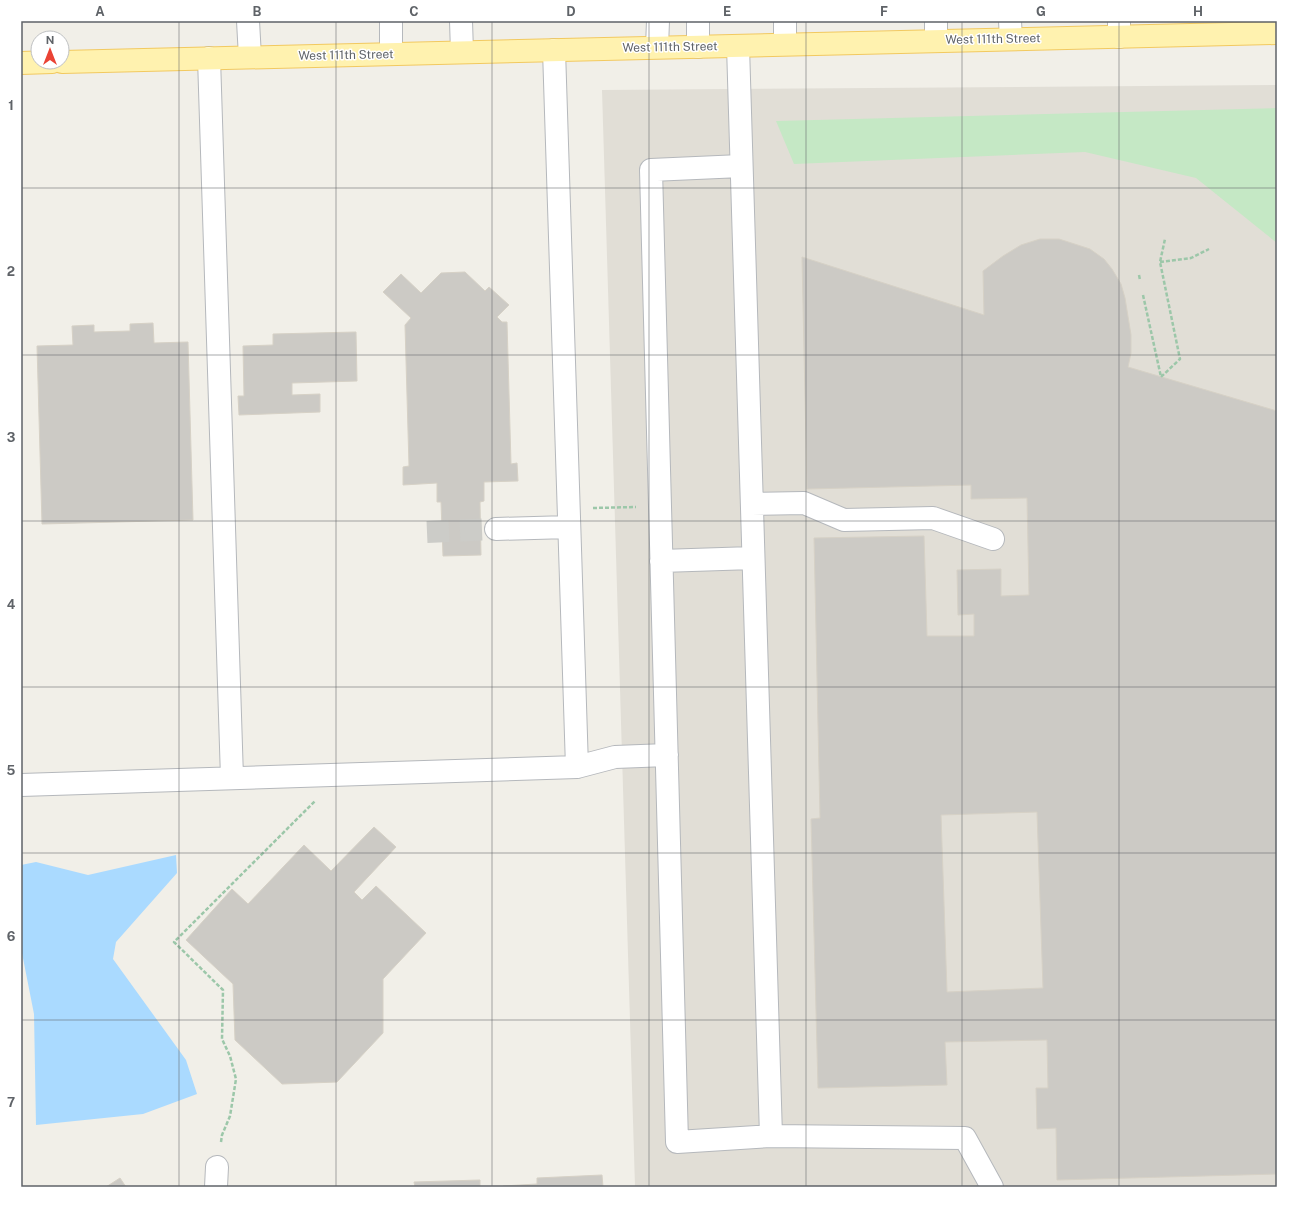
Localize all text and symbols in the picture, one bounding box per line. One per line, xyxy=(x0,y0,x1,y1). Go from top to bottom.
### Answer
text: A xyxy=(95,4,105,19)
text: B xyxy=(253,4,262,19)
text: C xyxy=(409,4,419,19)
text: D xyxy=(566,4,576,19)
text: E xyxy=(723,4,731,19)
text: F xyxy=(880,4,888,19)
text: G xyxy=(1036,4,1046,19)
text: H xyxy=(1193,4,1203,19)
north arrow xyxy=(30,30,70,70)
street label: West 111th Street xyxy=(945,31,1041,47)
text: N xyxy=(46,34,54,46)
street label: West 111th Street xyxy=(622,39,718,55)
street label: West 111th Street xyxy=(298,47,394,63)
text: 1 xyxy=(8,98,14,113)
text: 2 xyxy=(7,264,15,279)
text: 3 xyxy=(7,430,16,445)
text: 4 xyxy=(7,597,16,612)
text: 5 xyxy=(7,763,16,778)
text: 6 xyxy=(7,929,16,944)
text: 7 xyxy=(7,1095,15,1110)

